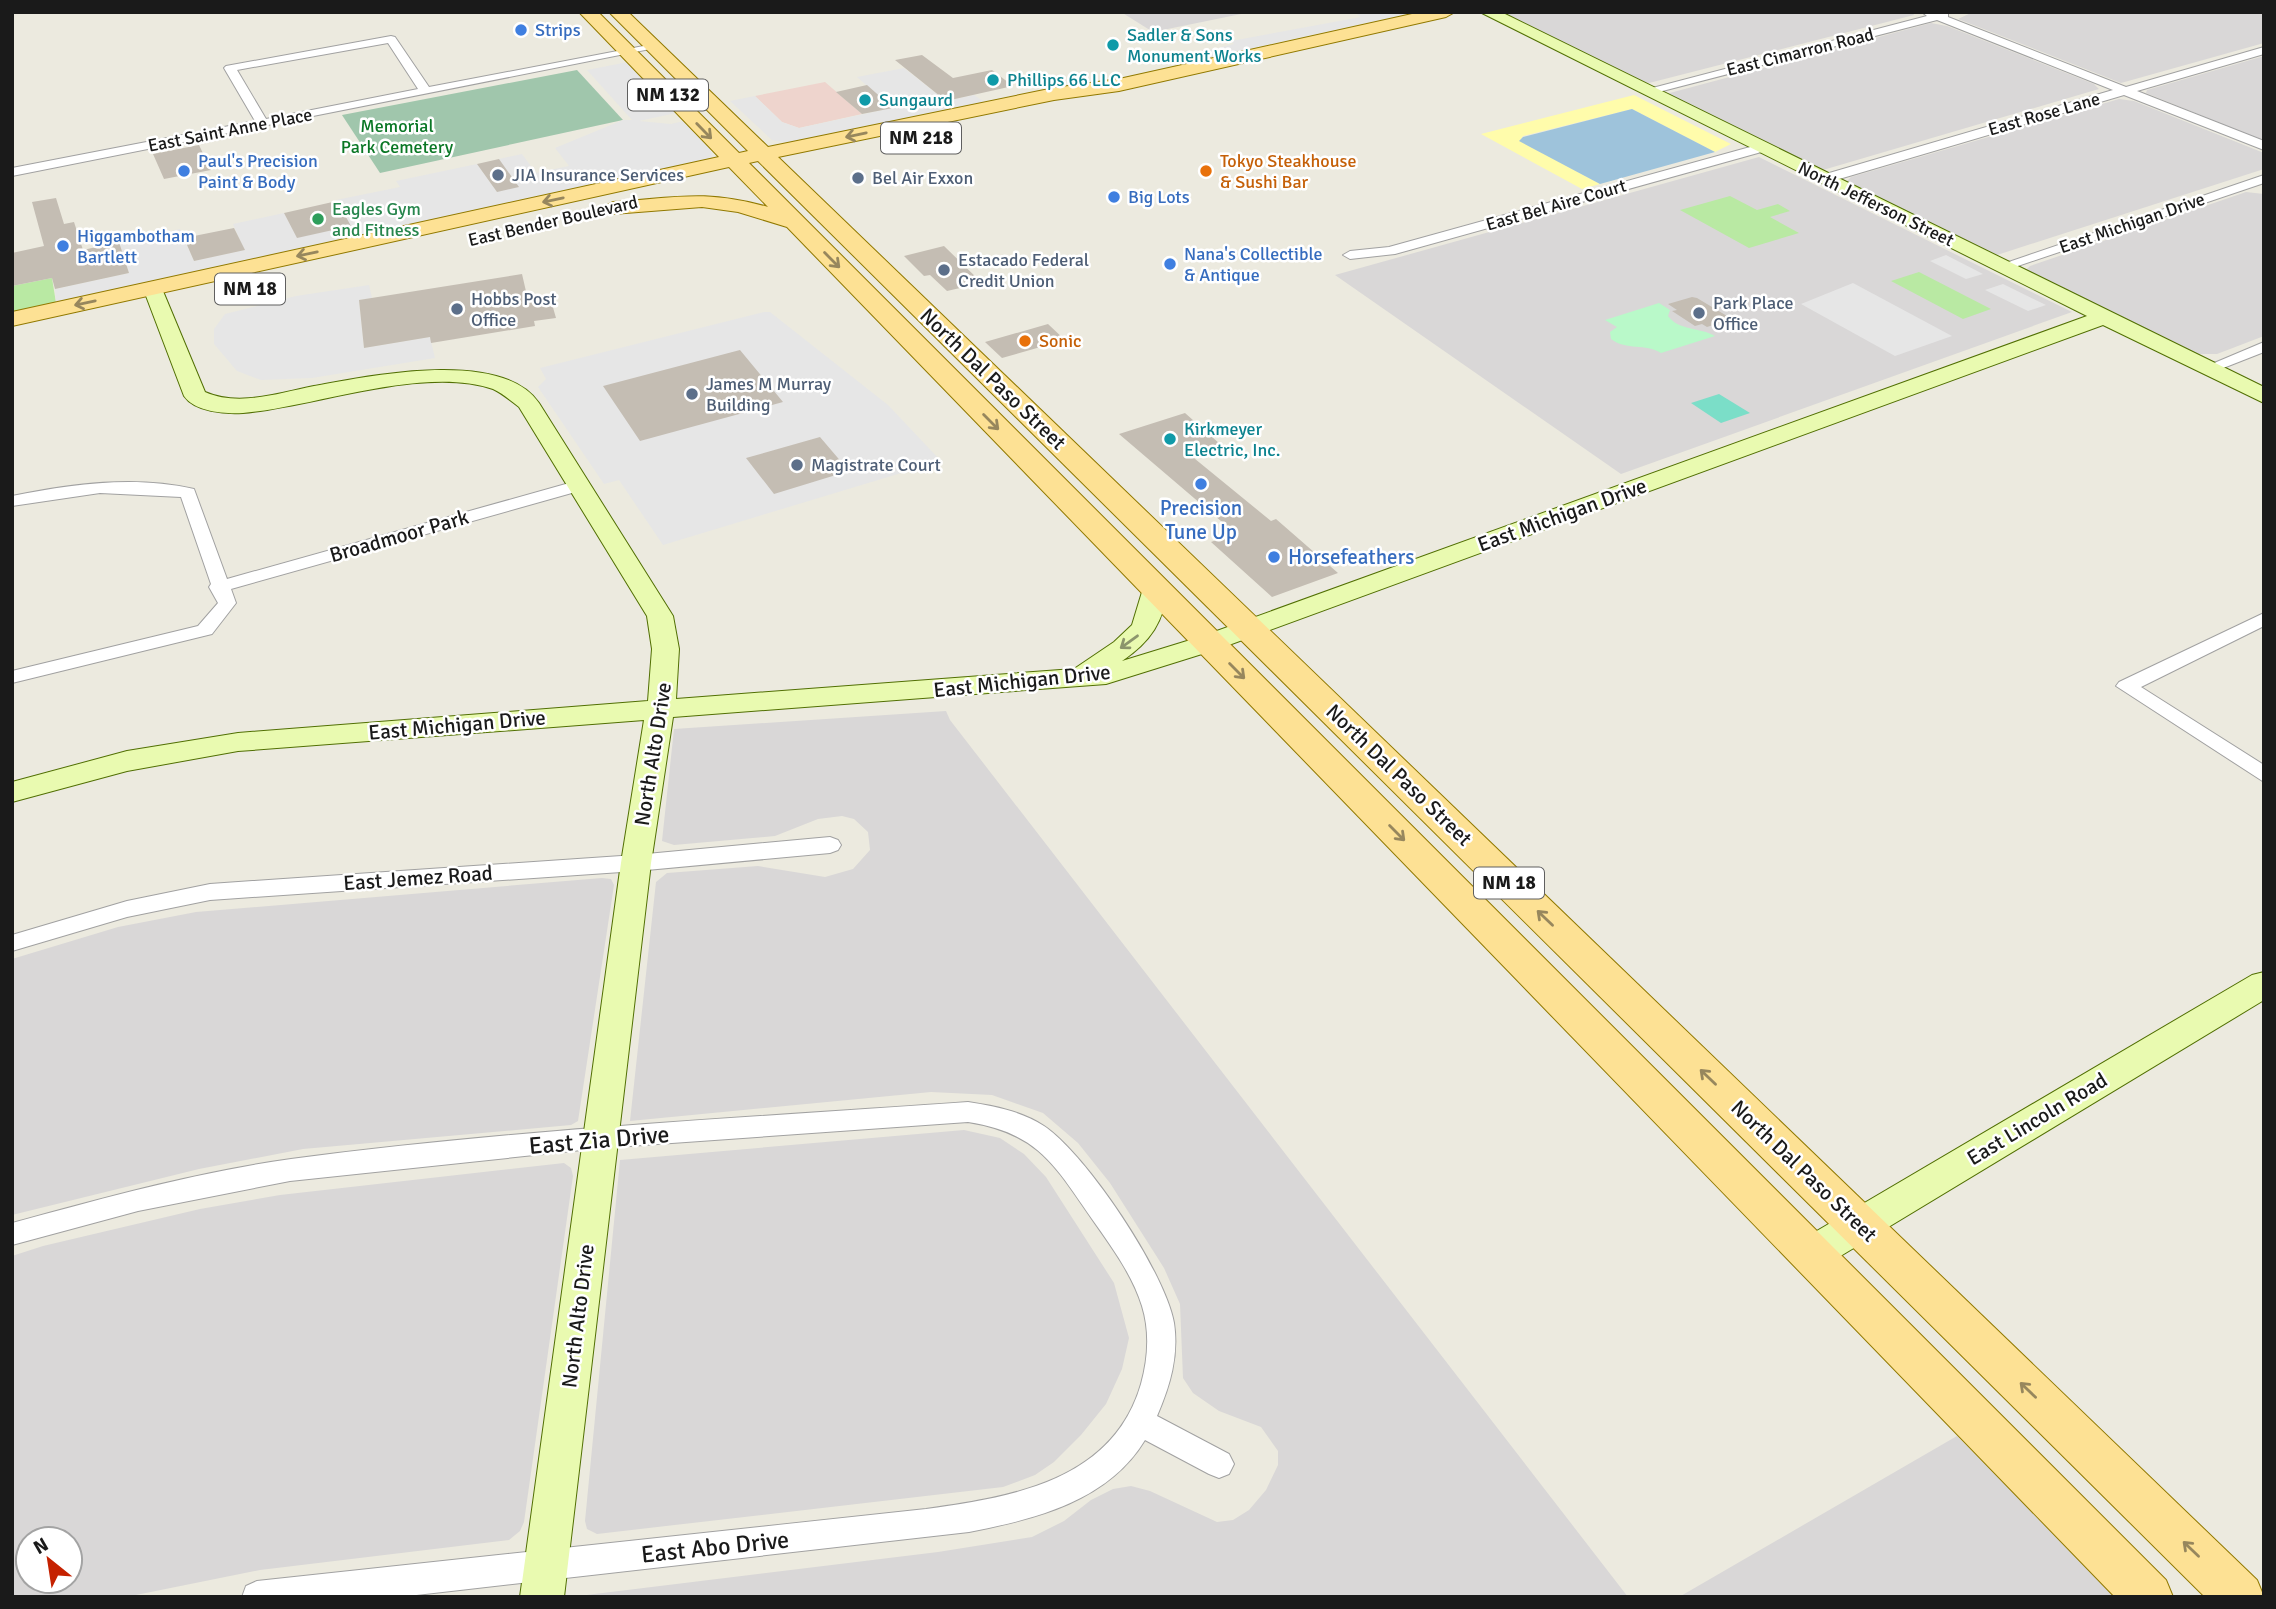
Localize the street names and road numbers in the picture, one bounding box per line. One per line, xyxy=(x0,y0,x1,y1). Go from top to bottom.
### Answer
street label: East Cimarron Road xyxy=(1724,23,1876,81)
road number: NM 132 xyxy=(628,80,708,110)
street label: East Rose Lane xyxy=(1986,88,2102,140)
street label: East Saint Anne Place xyxy=(146,103,314,157)
road number: NM 218 xyxy=(881,122,961,154)
street label: North Jefferson Street xyxy=(1794,157,1958,251)
street label: East Bel Aire Court xyxy=(1483,174,1629,236)
street label: East Michigan Drive xyxy=(2056,188,2208,258)
street label: East Bender Boulevard xyxy=(466,191,640,251)
road number: NM 18 xyxy=(215,274,285,304)
street label: North Dal Paso Street xyxy=(914,303,1072,455)
street label: East Michigan Drive xyxy=(1474,472,1650,558)
street label: Broadmoor Park xyxy=(326,504,472,568)
street label: East Michigan Drive xyxy=(932,659,1112,703)
street label: North Alto Drive xyxy=(629,680,677,828)
street label: North Dal Paso Street xyxy=(1320,699,1478,851)
street label: East Michigan Drive xyxy=(367,704,547,746)
street label: East Jemez Road xyxy=(342,860,494,896)
road number: NM 18 xyxy=(1474,868,1544,898)
street label: East Lincoln Road xyxy=(1962,1067,2112,1171)
street label: North Dal Paso Street xyxy=(1725,1095,1883,1247)
street label: East Zia Drive xyxy=(528,1119,670,1161)
street label: North Alto Drive xyxy=(556,1243,600,1389)
street label: East Abo Drive xyxy=(640,1524,790,1570)

